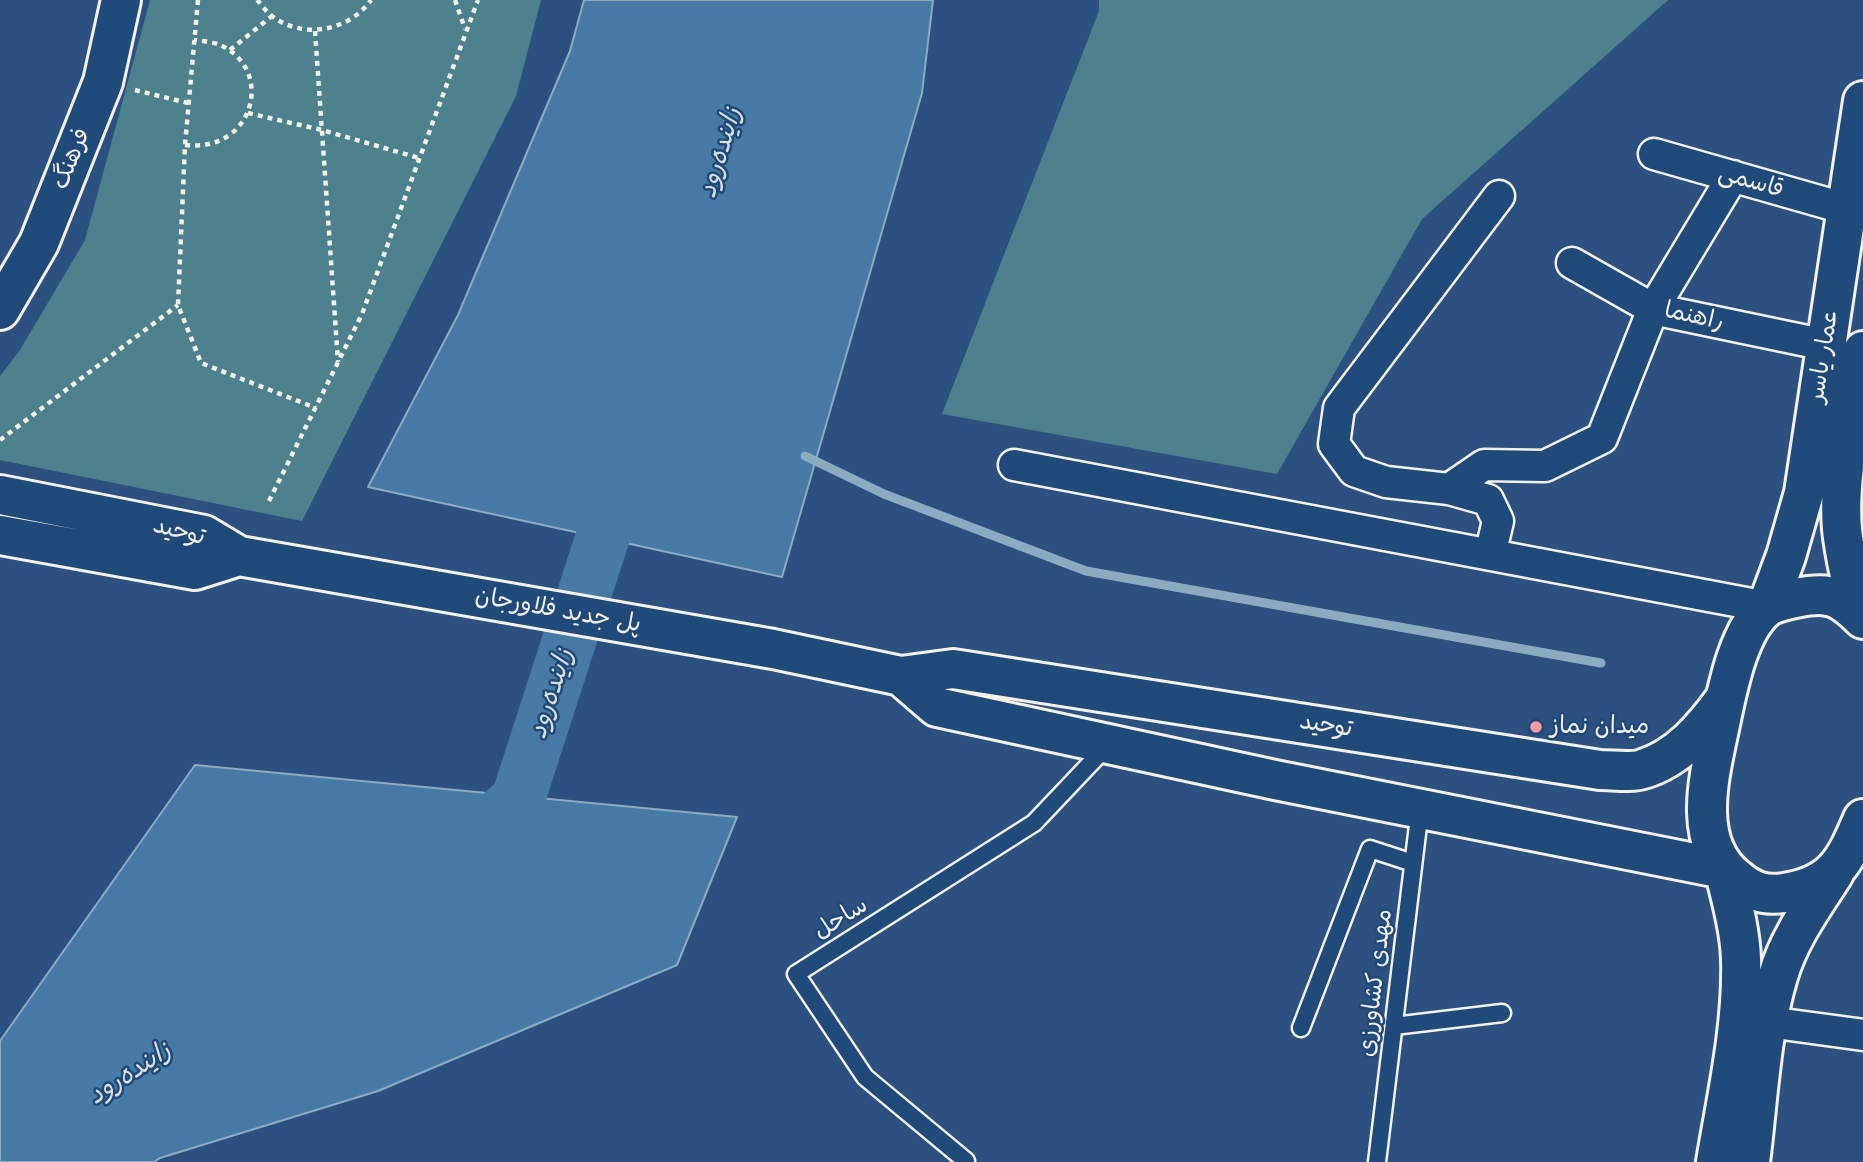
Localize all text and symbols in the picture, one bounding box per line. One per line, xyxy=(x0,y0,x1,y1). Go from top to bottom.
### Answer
water label: زاینده‌رود xyxy=(693,104,749,202)
street label: فرهنگ xyxy=(47,124,97,194)
street label: قاسمی xyxy=(1715,159,1787,205)
street label: راهنما xyxy=(1662,297,1726,337)
street label: عمار یاسر xyxy=(1802,307,1846,405)
street label: توحید xyxy=(150,511,208,553)
street label: پل جدید فلاورجان xyxy=(473,582,643,640)
water label: زاینده‌رود xyxy=(523,645,581,743)
street label: توحید xyxy=(1298,708,1354,744)
place label: میدان نماز xyxy=(1550,713,1649,741)
marker: میدان نماز xyxy=(1528,719,1544,735)
street label: ساحل xyxy=(809,891,873,947)
street label: مهدی کشاورزی xyxy=(1353,907,1399,1059)
water label: زاینده‌رود xyxy=(83,1036,177,1112)

